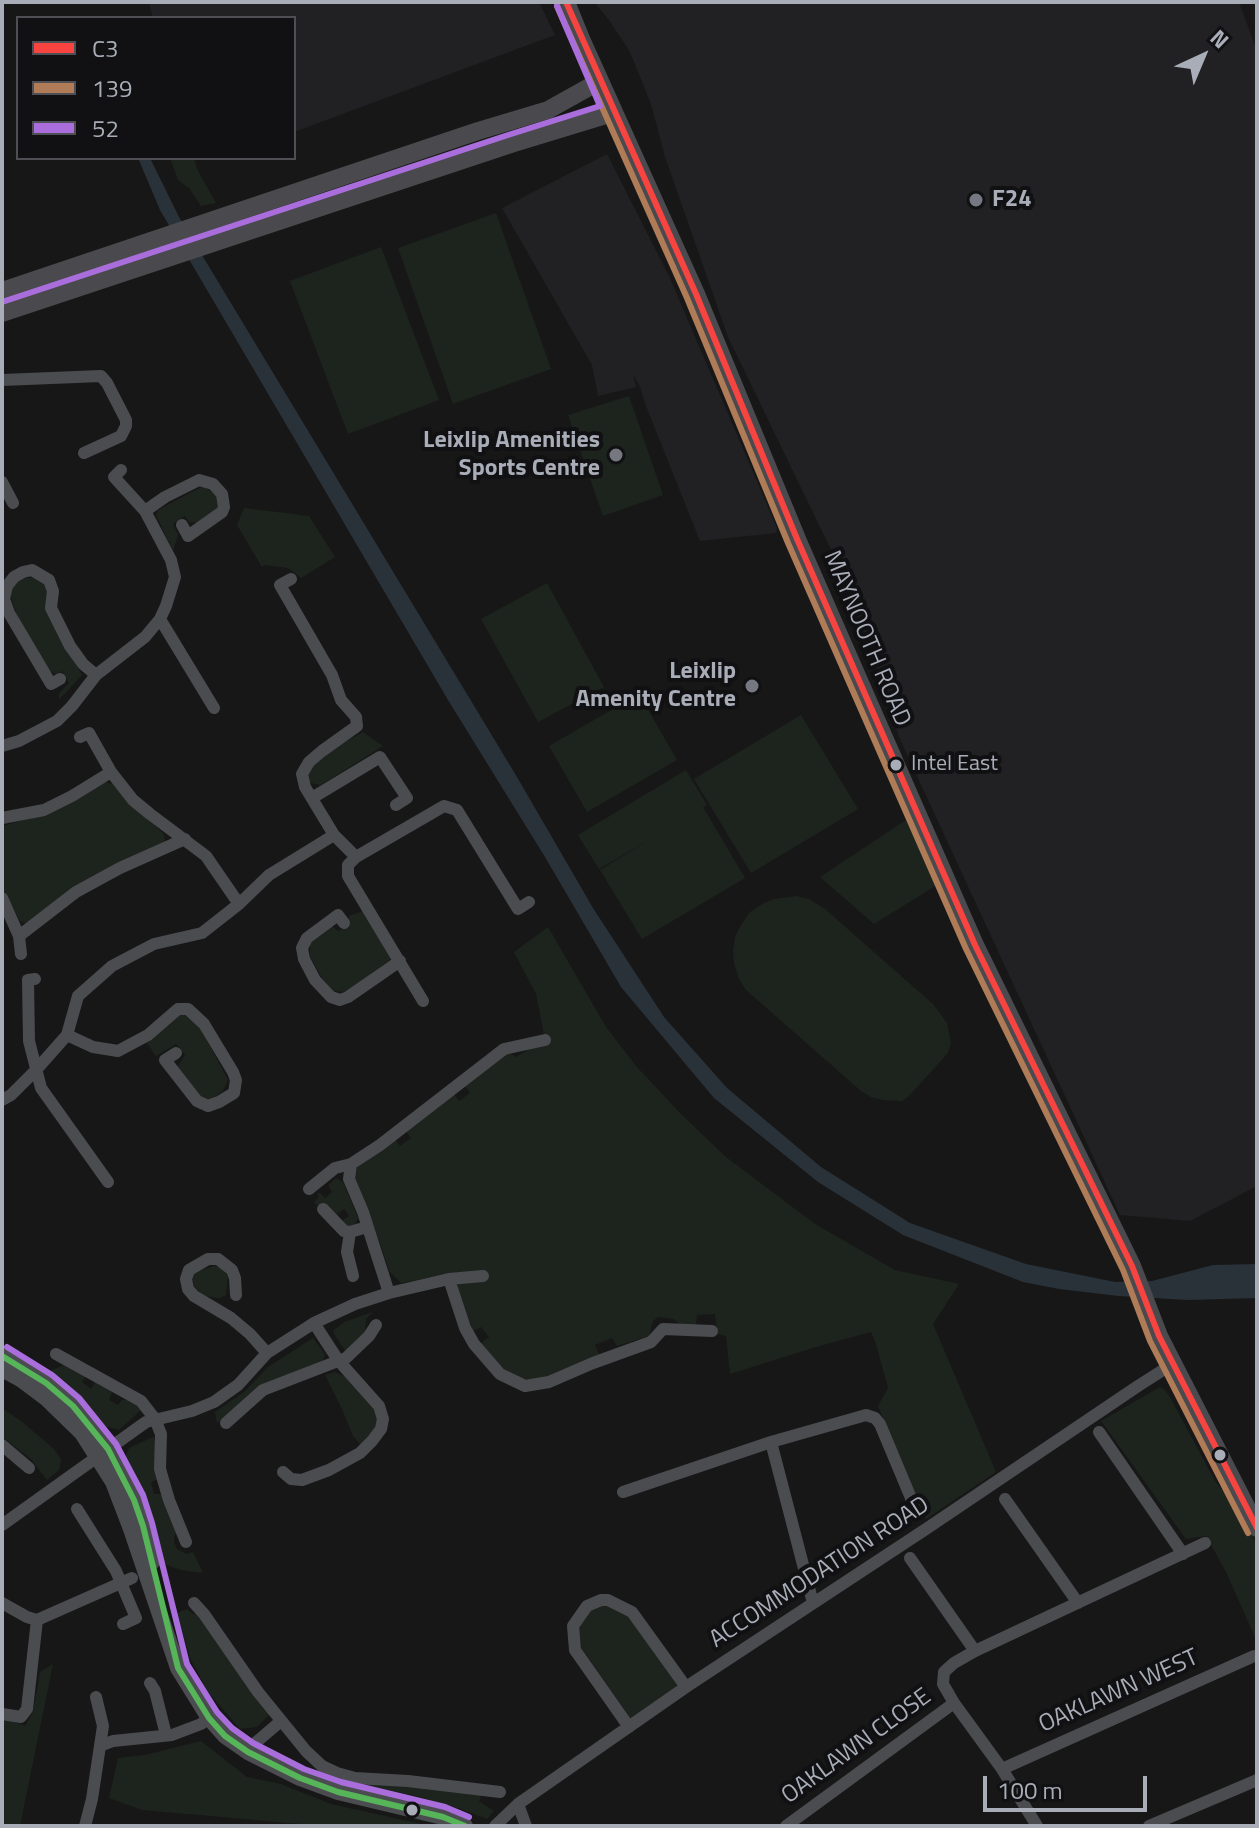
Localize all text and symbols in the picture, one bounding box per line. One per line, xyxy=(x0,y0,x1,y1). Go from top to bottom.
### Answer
legend xyxy=(16,16,296,160)
north arrow xyxy=(1163,16,1243,96)
text: N xyxy=(1202,21,1237,56)
text: C3 xyxy=(92,30,119,66)
text: 139 xyxy=(92,70,132,106)
text: 52 xyxy=(92,110,119,146)
place label: F24 xyxy=(992,186,1032,214)
marker: F24 xyxy=(967,191,985,209)
place label: Leixlip Amenities Sports Centre xyxy=(423,427,600,483)
marker: Leixlip Amenities Sports Centre xyxy=(607,446,625,464)
street label: MAYNOOTH ROAD xyxy=(816,547,916,731)
place label: Leixlip Amenity Centre xyxy=(575,658,736,714)
marker: Leixlip Amenity Centre xyxy=(743,677,761,695)
place label: Intel East xyxy=(911,752,998,778)
marker: Intel East xyxy=(888,757,904,773)
unlabelled marker xyxy=(1212,1447,1228,1463)
street label: ACCOMMODATION ROAD xyxy=(705,1491,935,1655)
street label: OAKLAWN WEST xyxy=(1035,1644,1203,1740)
street label: OAKLAWN CLOSE xyxy=(777,1683,937,1811)
scale bar xyxy=(987,1760,1151,1810)
text: 100 m xyxy=(997,1772,1063,1808)
unlabelled marker xyxy=(404,1802,420,1818)

